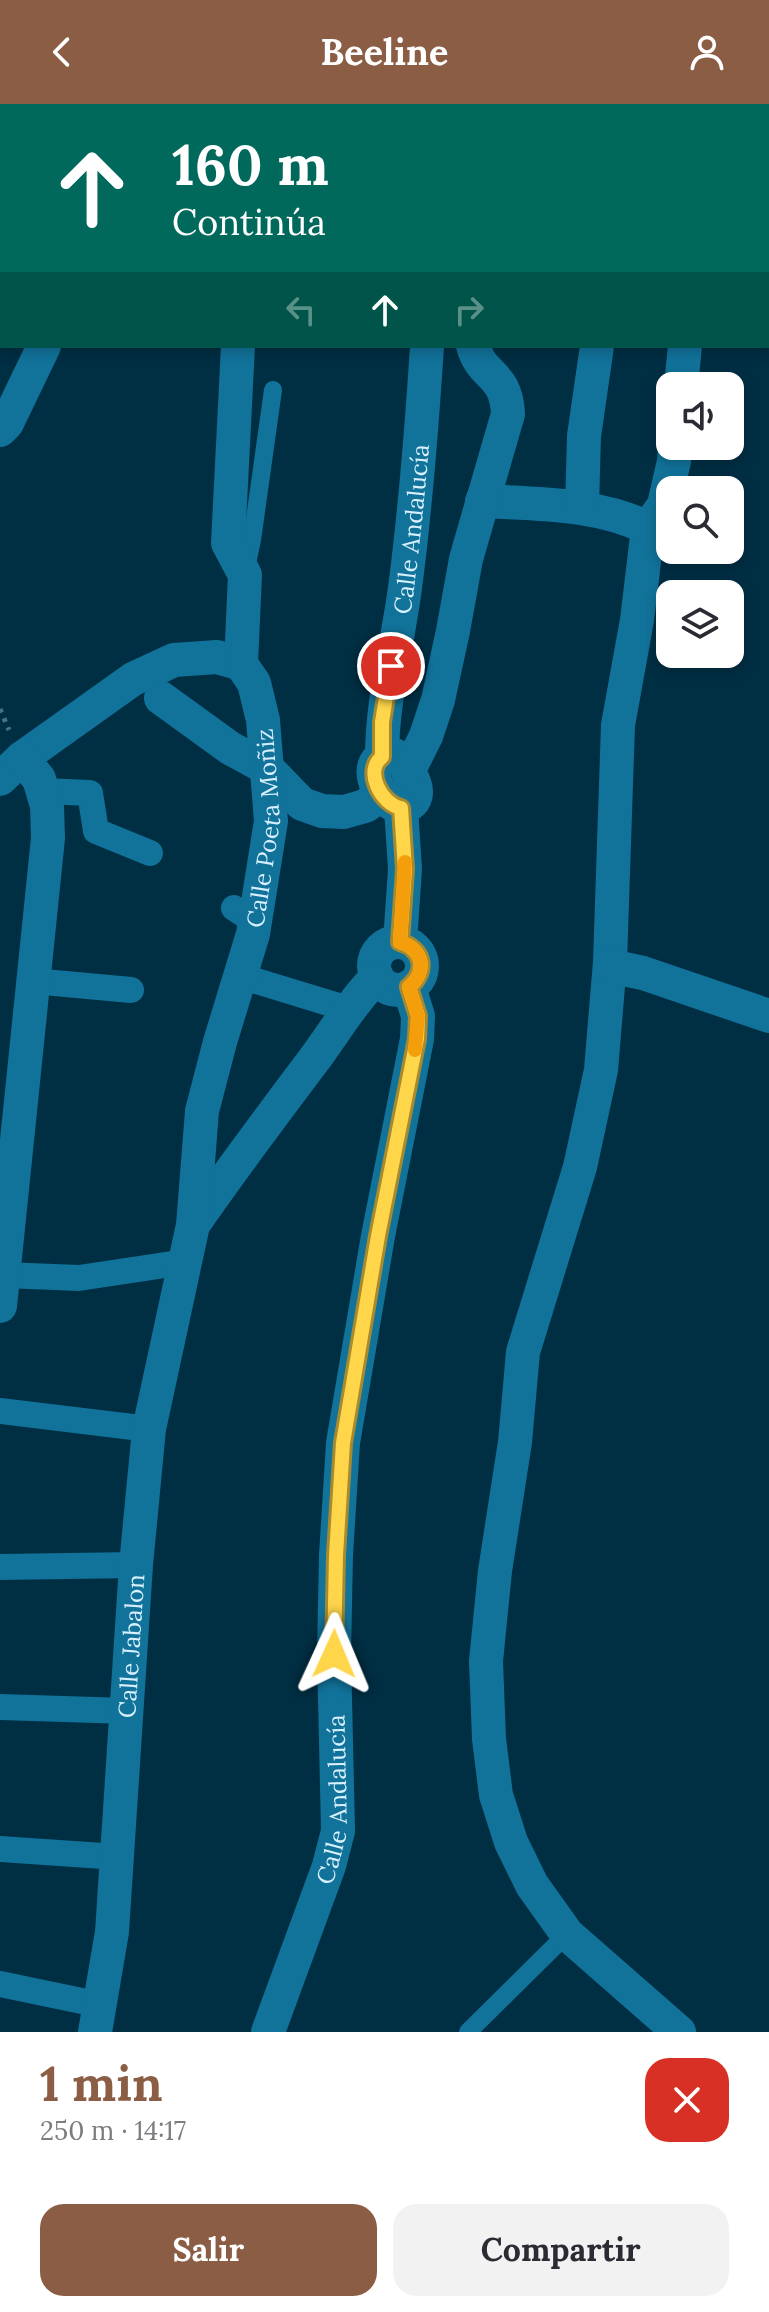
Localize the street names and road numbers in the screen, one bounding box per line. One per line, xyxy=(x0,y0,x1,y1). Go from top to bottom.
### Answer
street label: Calle Andalucía xyxy=(386,443,435,616)
street label: Calle Poeta Moñiz xyxy=(239,727,287,930)
street label: Calle Jabalon xyxy=(111,1573,151,1719)
street label: Calle Andalucía xyxy=(308,1714,353,1888)

